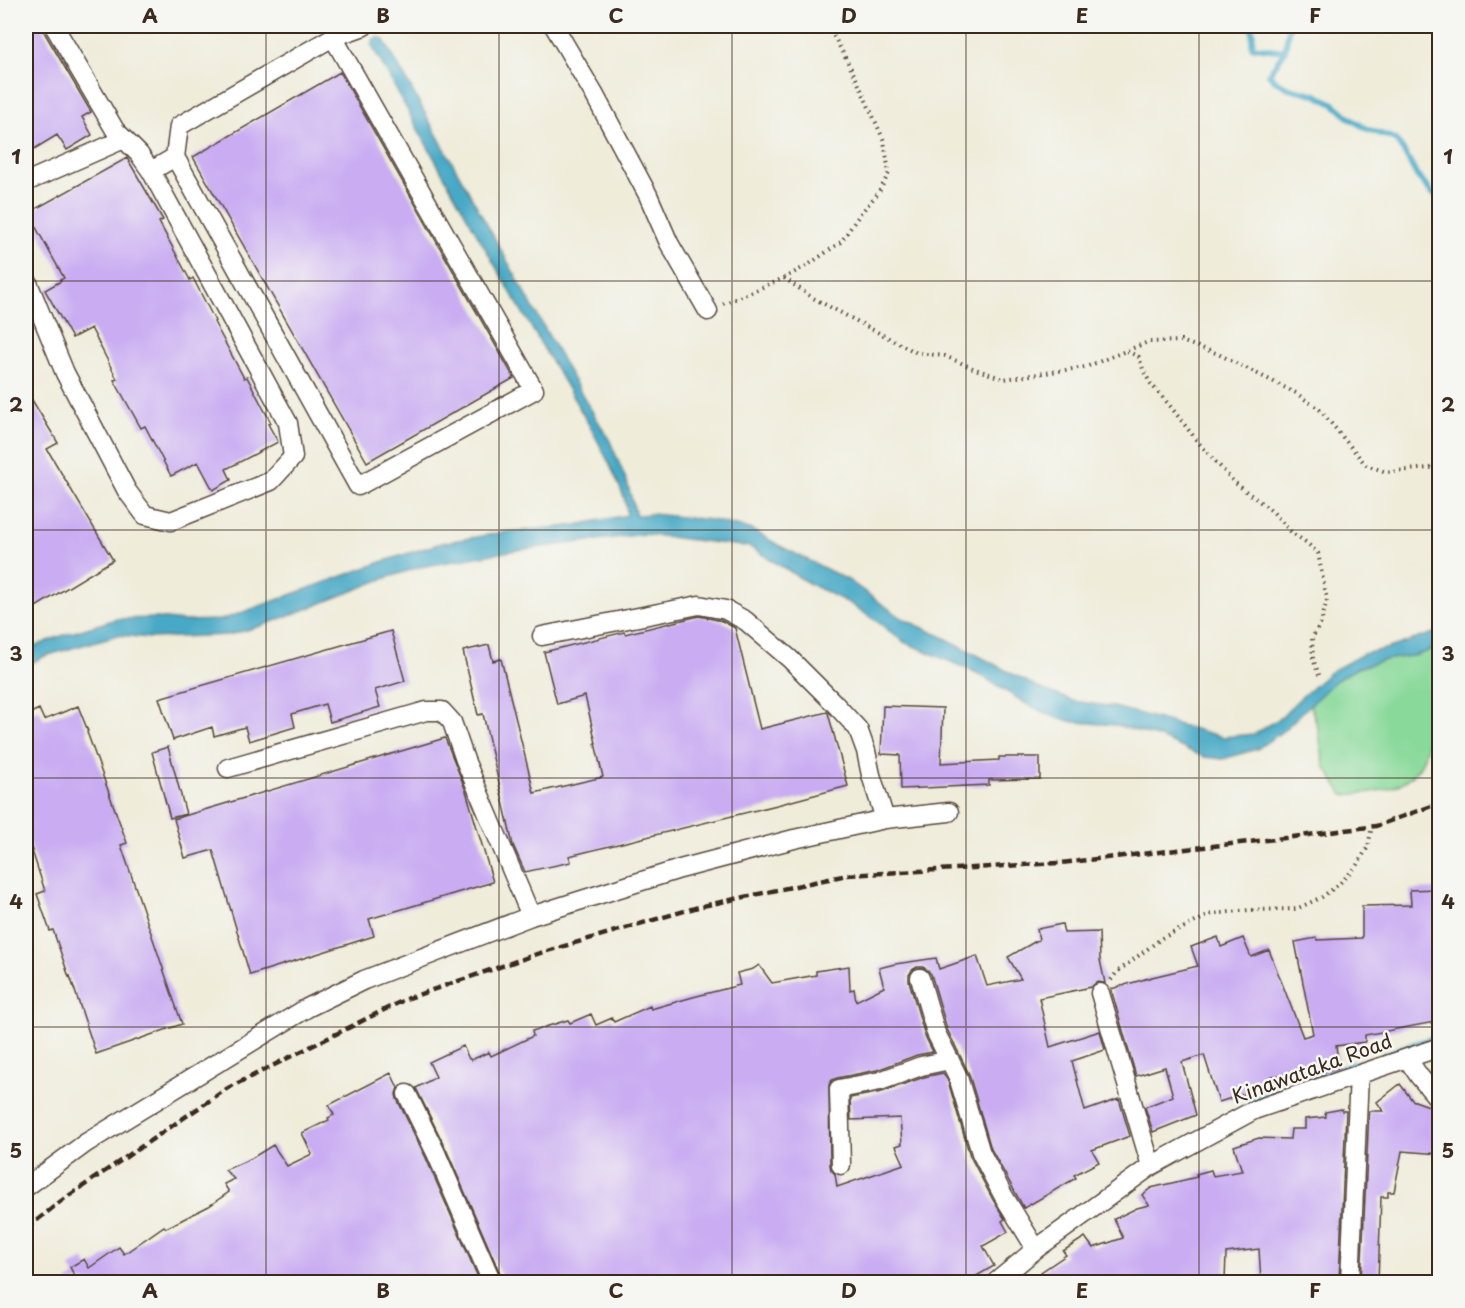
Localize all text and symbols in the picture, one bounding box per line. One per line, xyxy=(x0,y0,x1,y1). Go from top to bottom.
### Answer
text: A xyxy=(142,0,158,30)
text: B xyxy=(376,0,390,30)
text: C xyxy=(608,0,624,30)
text: D xyxy=(841,0,857,30)
text: E xyxy=(1076,0,1088,30)
text: F xyxy=(1309,0,1321,30)
text: 1 xyxy=(11,141,21,171)
text: 1 xyxy=(1443,141,1453,171)
text: 2 xyxy=(9,389,23,419)
text: 2 xyxy=(1441,389,1455,419)
text: 3 xyxy=(9,638,23,668)
text: 3 xyxy=(1441,638,1455,668)
text: 4 xyxy=(9,886,23,916)
text: 4 xyxy=(1441,886,1455,916)
street label: Kinawataka Road xyxy=(1227,1025,1396,1111)
text: 5 xyxy=(10,1135,22,1165)
text: 5 xyxy=(1442,1135,1454,1165)
text: A xyxy=(142,1275,158,1305)
text: B xyxy=(376,1275,390,1305)
text: C xyxy=(608,1275,624,1305)
text: D xyxy=(841,1275,857,1305)
text: E xyxy=(1076,1275,1088,1305)
text: F xyxy=(1309,1275,1321,1305)

